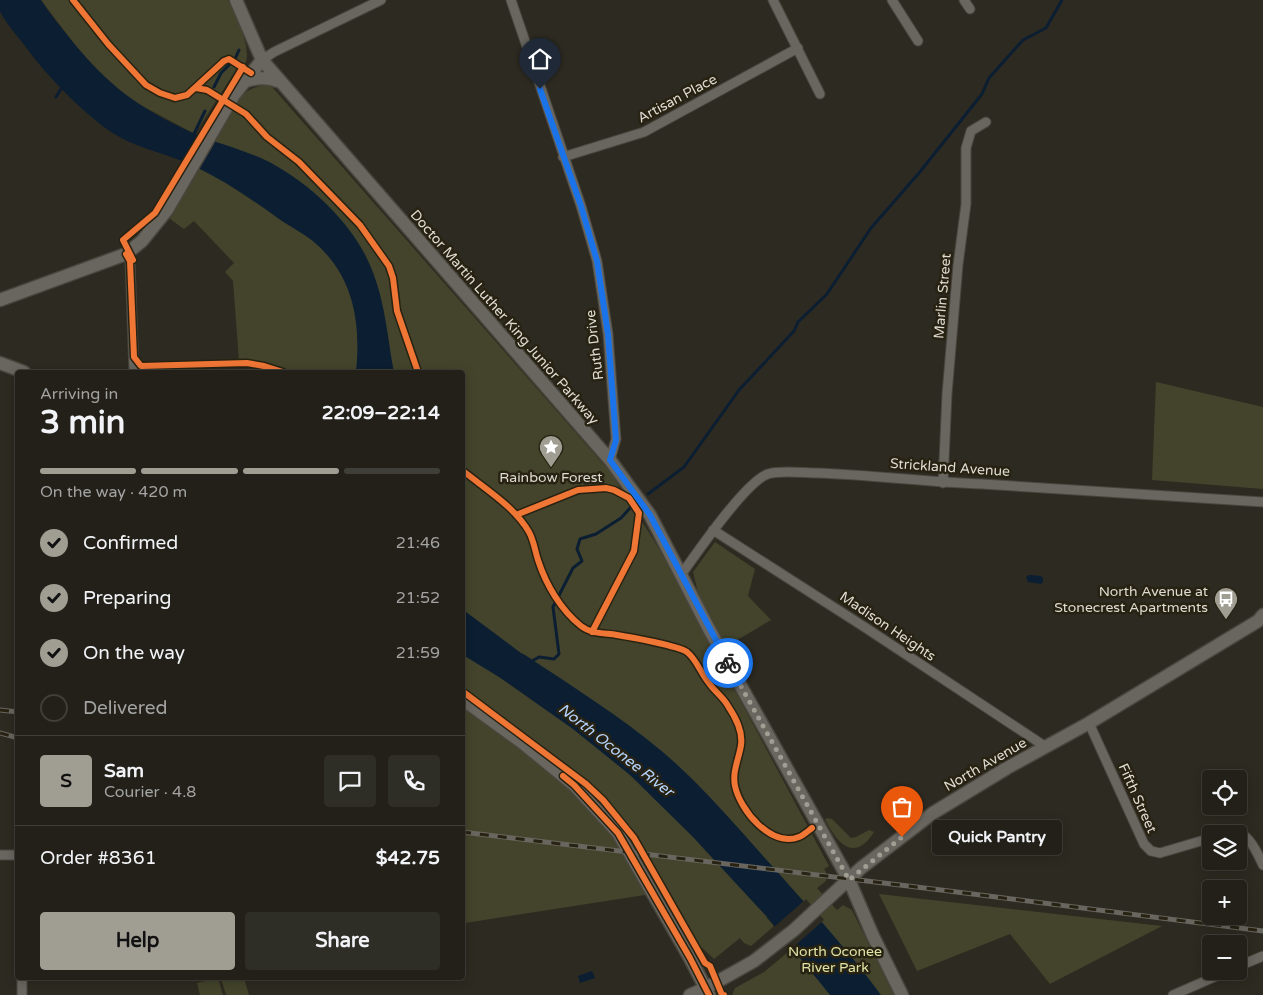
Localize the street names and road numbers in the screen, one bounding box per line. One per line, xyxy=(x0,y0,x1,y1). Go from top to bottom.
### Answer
street label: Artisan Place xyxy=(635,70,720,126)
street label: Doctor Martin Luther King Junior Parkway xyxy=(407,207,603,428)
street label: Marlin Street xyxy=(930,252,955,340)
street label: Ruth Drive xyxy=(582,309,607,381)
street label: Strickland Avenue xyxy=(889,455,1011,480)
street label: Madison Heights xyxy=(836,588,939,665)
street label: North Avenue xyxy=(941,734,1030,795)
street label: Fifth Street xyxy=(1115,761,1161,836)

